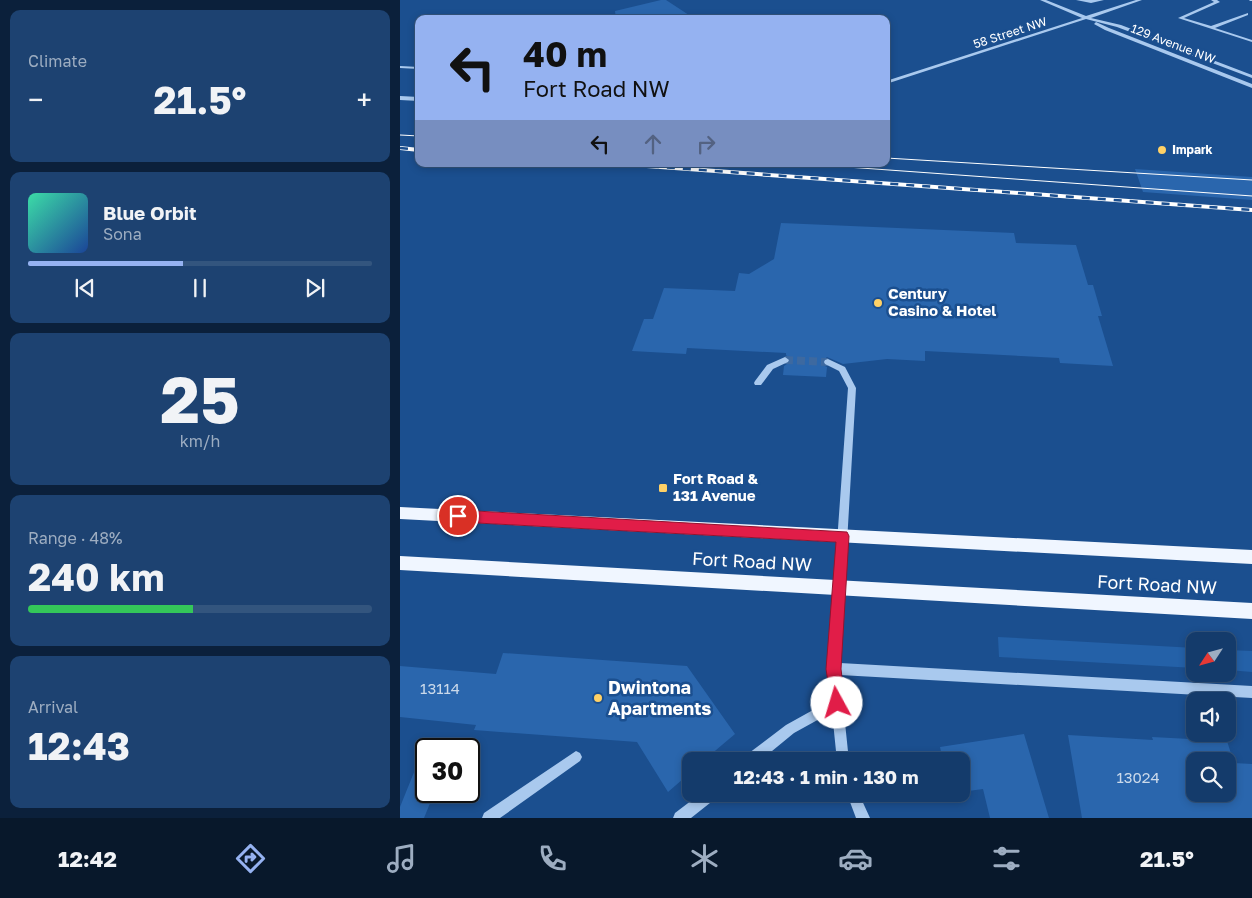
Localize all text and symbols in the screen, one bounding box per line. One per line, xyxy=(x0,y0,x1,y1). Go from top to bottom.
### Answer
street label: 58 Street NW xyxy=(971,13,1049,51)
street label: 129 Avenue NW xyxy=(1129,21,1218,67)
text: 40 m xyxy=(523,33,607,75)
icon: left xyxy=(440,35,505,100)
text: Climate xyxy=(28,51,87,71)
text: Fort Road NW xyxy=(523,75,670,102)
text: 21.5° xyxy=(154,77,246,122)
text: − xyxy=(28,83,43,116)
text: + xyxy=(357,83,372,116)
icon: left xyxy=(586,130,614,158)
icon: ahead xyxy=(639,130,667,158)
icon: right xyxy=(692,130,720,158)
place label: Impark xyxy=(1172,142,1213,157)
marker: Impark xyxy=(1156,144,1168,156)
text: Blue Orbit xyxy=(103,201,197,224)
text: Sona xyxy=(103,224,142,244)
icon: previous xyxy=(71,274,99,302)
icon: pause xyxy=(186,274,214,302)
icon: next xyxy=(301,274,329,302)
place label: Century Casino & Hotel xyxy=(888,284,996,319)
marker: Century Casino & Hotel xyxy=(872,297,884,309)
text: 25 xyxy=(160,359,240,437)
text: km/h xyxy=(180,431,220,451)
place label: Fort Road & 131 Avenue xyxy=(673,469,759,504)
marker: Fort Road & 131 Avenue xyxy=(657,482,669,494)
pin xyxy=(437,495,479,537)
icon: arrive xyxy=(444,502,472,530)
text: Range · 48% xyxy=(28,528,122,548)
street label: Fort Road NW xyxy=(692,547,813,575)
text: 240 km xyxy=(28,554,164,599)
street label: Fort Road NW xyxy=(1097,570,1218,598)
north arrow xyxy=(1186,632,1236,682)
map controls xyxy=(1186,632,1236,802)
place label: Dwintona Apartments xyxy=(608,676,711,719)
position arrow xyxy=(810,676,862,728)
house number: 13114 xyxy=(420,679,460,697)
marker: Dwintona Apartments xyxy=(592,692,604,704)
button: sound xyxy=(1186,692,1236,742)
text: Arrival xyxy=(28,697,78,717)
text: 12:43 xyxy=(28,723,130,768)
speed limit sign: 30 xyxy=(415,738,480,803)
button: search xyxy=(1186,752,1236,802)
text: 12:43 · 1 min · 130 m xyxy=(733,765,919,788)
house number: 13024 xyxy=(1116,768,1160,786)
icon: directions xyxy=(233,841,268,876)
icon: music xyxy=(384,841,419,876)
icon: phone xyxy=(535,841,570,876)
icon: climate xyxy=(687,841,722,876)
icon: car xyxy=(838,841,873,876)
icon: filters xyxy=(989,841,1024,876)
text: 12:42 xyxy=(58,845,117,872)
text: 21.5° xyxy=(1140,845,1194,872)

